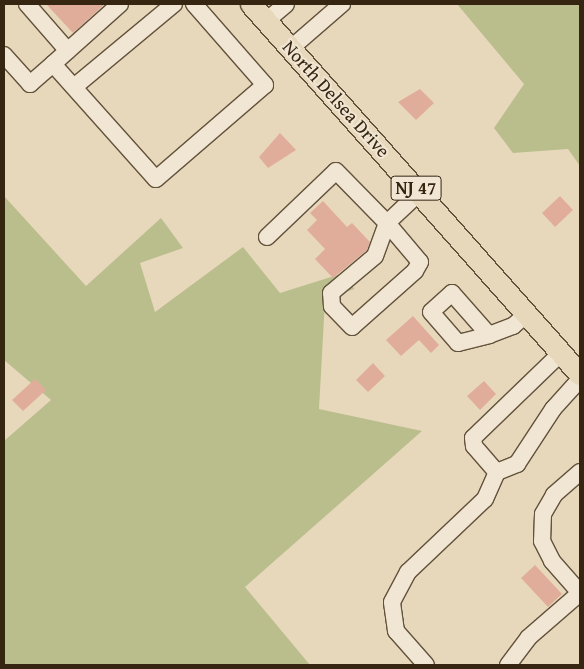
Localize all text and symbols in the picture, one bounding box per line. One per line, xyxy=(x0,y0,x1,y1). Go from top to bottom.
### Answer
street label: North Delsea Drive xyxy=(277,36,395,162)
road number: NJ 47 xyxy=(390,172,442,204)

